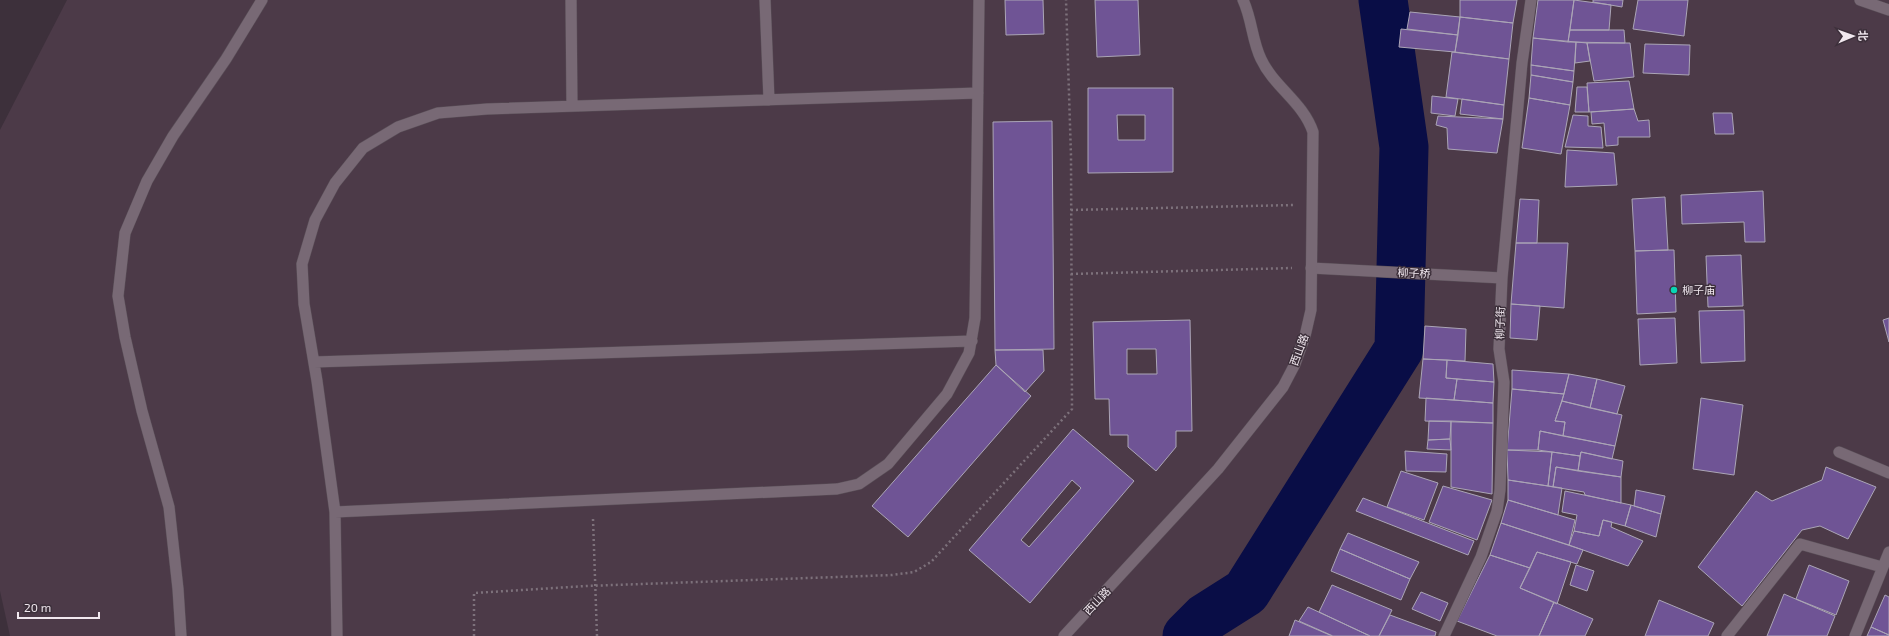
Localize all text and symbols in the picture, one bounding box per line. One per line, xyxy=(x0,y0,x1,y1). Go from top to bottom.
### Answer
north arrow xyxy=(1833,16,1873,56)
text: 北 xyxy=(1857,30,1870,41)
street label: 柳子桥 xyxy=(1397,265,1431,280)
place label: 柳子庙 xyxy=(1682,283,1715,296)
marker: 柳子庙 xyxy=(1669,285,1679,295)
street label: 柳子街 xyxy=(1492,306,1507,340)
street label: 西山路 xyxy=(1287,332,1310,368)
street label: 西山路 xyxy=(1081,584,1113,617)
scale bar xyxy=(18,594,99,620)
text: 20 m xyxy=(24,600,51,614)

